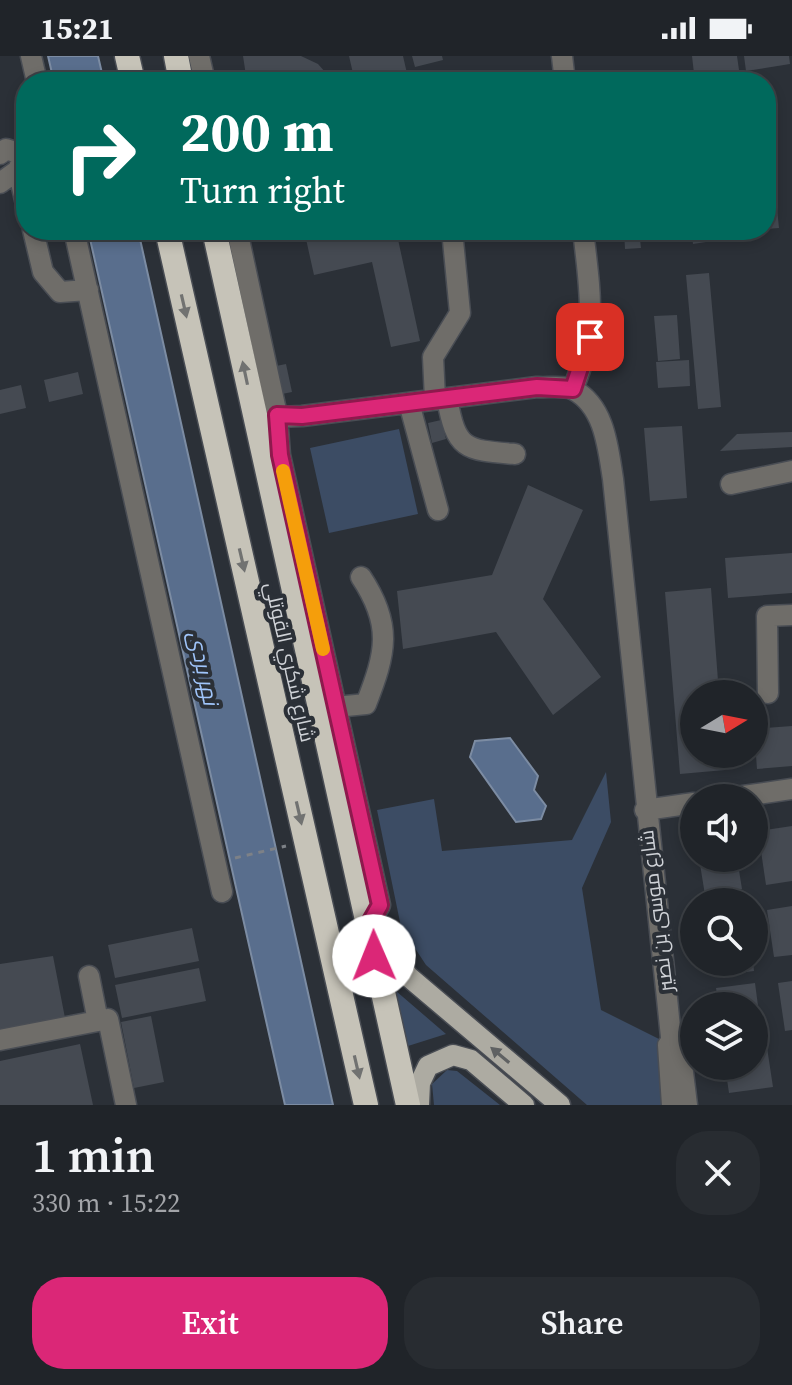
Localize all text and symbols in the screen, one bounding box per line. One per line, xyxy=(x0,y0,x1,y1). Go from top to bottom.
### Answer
text: 15:21 xyxy=(40,8,114,49)
text: 200 m xyxy=(180,93,334,170)
icon: right xyxy=(48,104,152,208)
text: Turn right xyxy=(180,166,345,215)
one-way arrow xyxy=(178,294,191,319)
pin xyxy=(556,303,624,371)
icon: arrive xyxy=(568,315,612,359)
one-way arrow xyxy=(238,360,251,385)
one-way arrow xyxy=(236,547,249,572)
street label: شارع شكري القوتلي xyxy=(256,579,322,745)
water label: نهر بردى xyxy=(182,628,227,710)
north arrow xyxy=(680,680,768,768)
map controls xyxy=(680,680,768,1080)
button: sound xyxy=(680,784,768,872)
one-way arrow xyxy=(293,801,306,826)
street label: شارع موسى بن نصير xyxy=(632,828,680,995)
button: search xyxy=(680,888,768,976)
position arrow xyxy=(332,914,416,998)
button: layers xyxy=(680,992,768,1080)
one-way arrow xyxy=(490,1047,510,1064)
one-way arrow xyxy=(351,1054,364,1079)
text: 1 min xyxy=(32,1122,155,1188)
button: close xyxy=(676,1131,760,1215)
text: 330 m · 15:22 xyxy=(32,1185,180,1221)
button: Exit xyxy=(32,1277,388,1369)
button: Share xyxy=(404,1277,760,1369)

